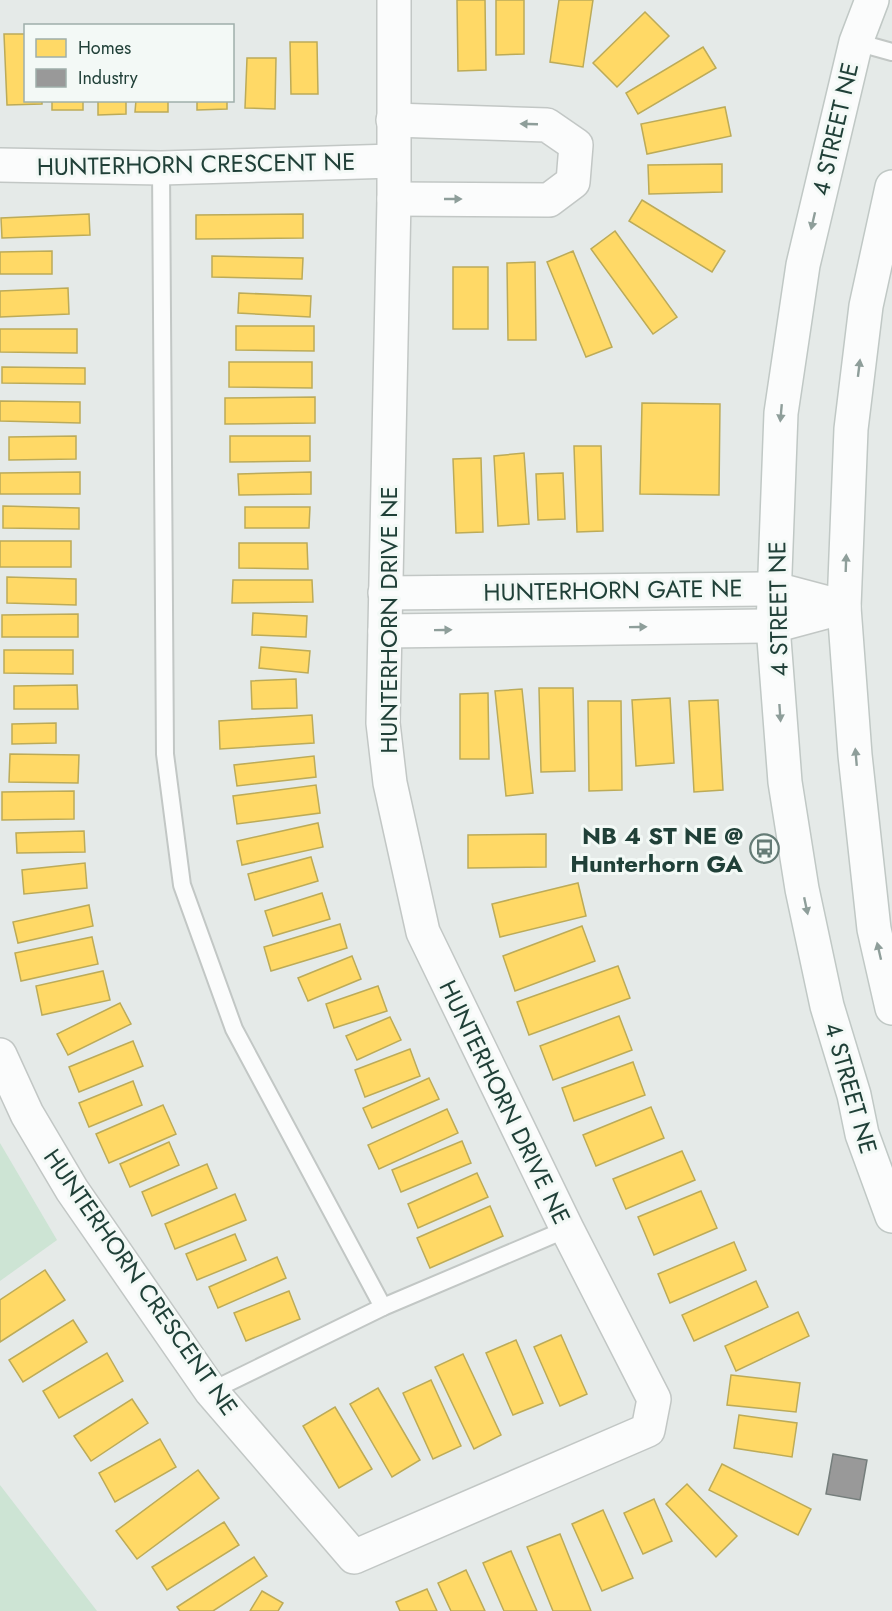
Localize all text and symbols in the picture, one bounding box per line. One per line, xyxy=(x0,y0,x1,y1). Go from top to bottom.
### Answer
legend xyxy=(24,24,234,102)
text: Homes xyxy=(78,35,131,61)
street label: 4 STREET NE xyxy=(803,59,867,199)
text: Industry xyxy=(78,65,138,91)
one-way arrow xyxy=(520,120,539,129)
street label: HUNTERHORN CRESCENT NE xyxy=(36,144,356,184)
one-way arrow xyxy=(443,194,462,204)
one-way arrow xyxy=(808,212,818,230)
one-way arrow xyxy=(854,358,863,377)
one-way arrow xyxy=(776,404,786,423)
street label: HUNTERHORN DRIVE NE xyxy=(371,486,406,754)
street label: 4 STREET NE xyxy=(759,541,797,677)
one-way arrow xyxy=(842,553,851,572)
street label: HUNTERHORN GATE NE xyxy=(483,570,743,610)
one-way arrow xyxy=(629,623,648,632)
one-way arrow xyxy=(434,626,453,635)
one-way arrow xyxy=(775,704,785,723)
one-way arrow xyxy=(851,748,861,767)
place label: NB 4 ST NE @ Hunterhorn GA xyxy=(570,818,744,881)
bus stop icon: NB 4 ST NE @ Hunterhorn GA xyxy=(748,833,780,865)
one-way arrow xyxy=(802,897,811,916)
one-way arrow xyxy=(873,941,883,960)
street label: HUNTERHORN DRIVE NE xyxy=(431,974,579,1230)
street label: 4 STREET NE xyxy=(816,1018,886,1158)
street label: HUNTERHORN CRESCENT NE xyxy=(35,1141,247,1423)

